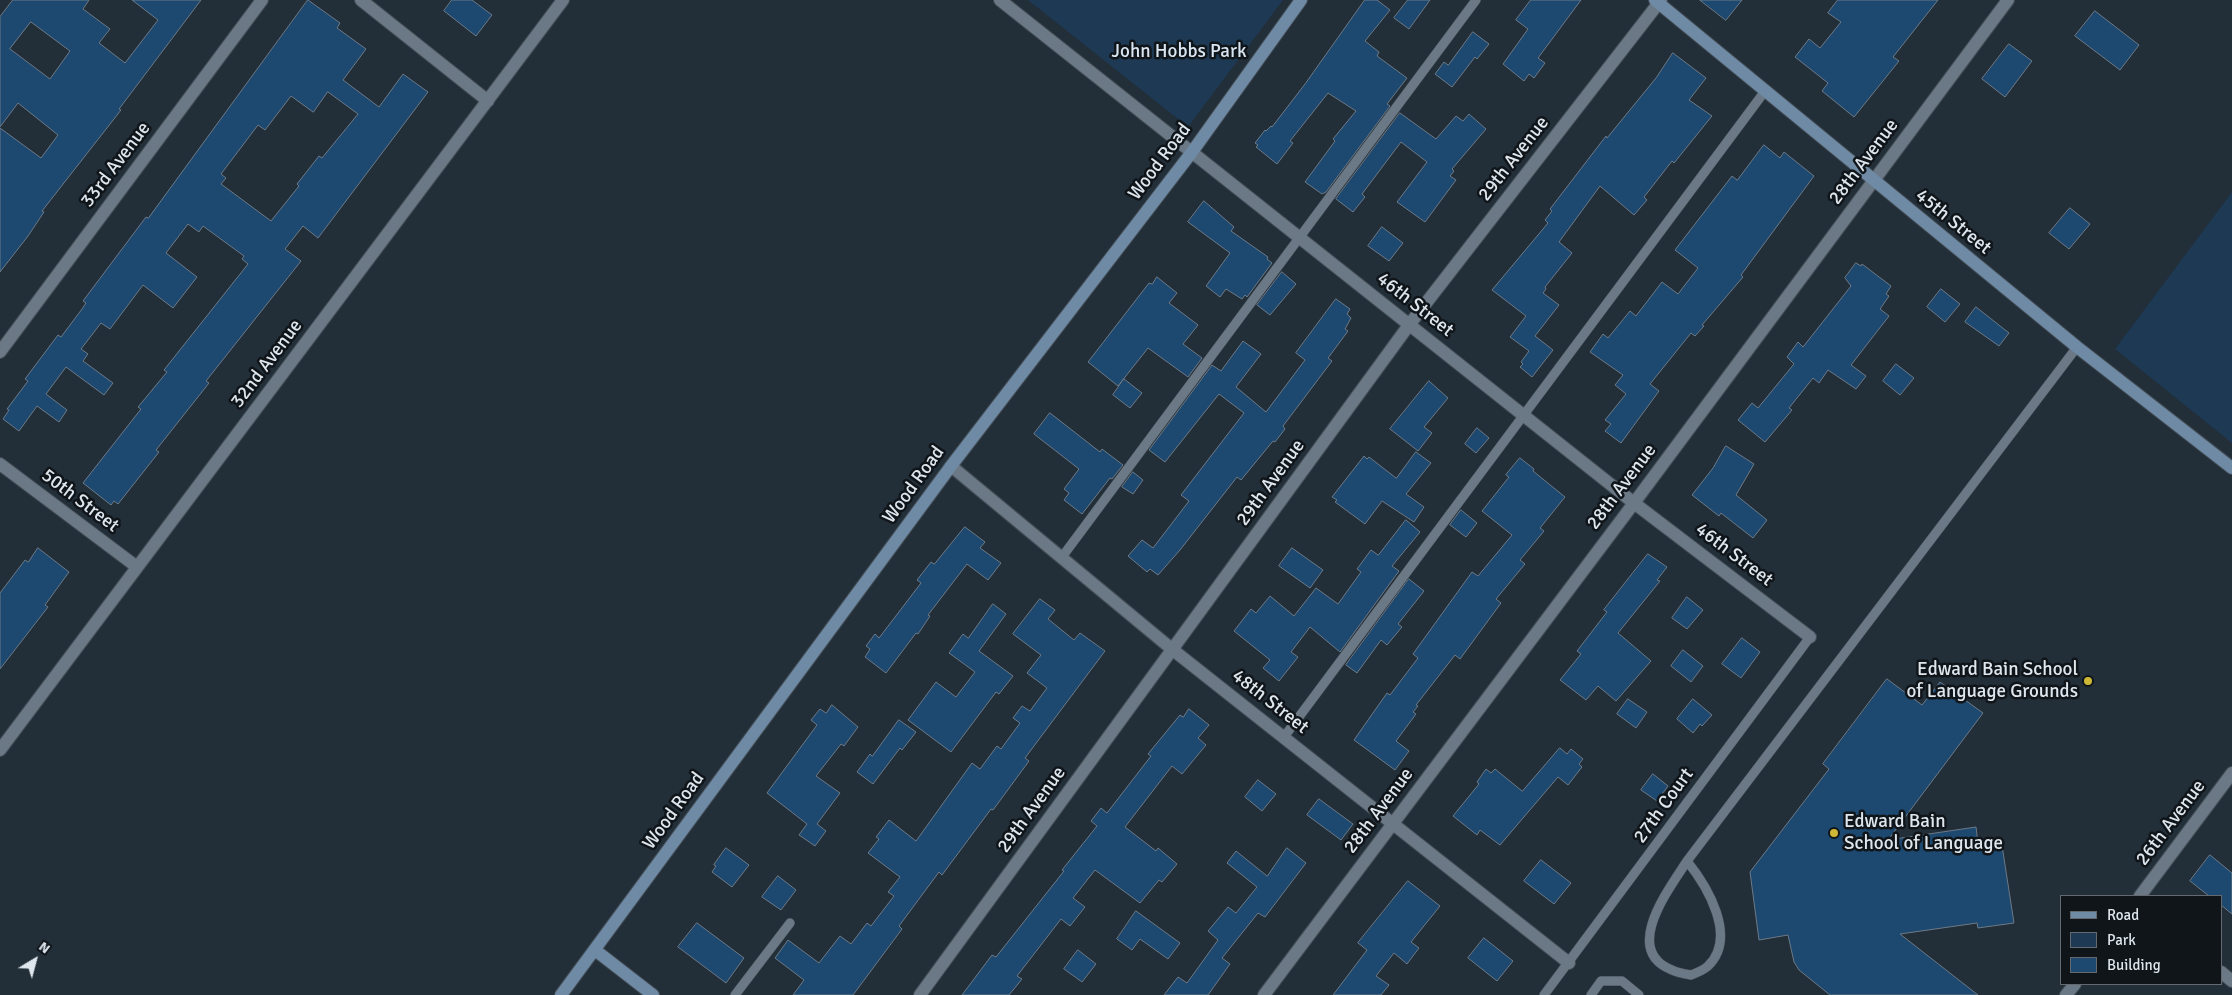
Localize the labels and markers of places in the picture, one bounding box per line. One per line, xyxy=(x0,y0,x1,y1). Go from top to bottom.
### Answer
place label: Edward Bain School of Language Grounds xyxy=(1906,659,2078,703)
marker: Edward Bain School of Language Grounds xyxy=(2082,675,2094,687)
place label: Edward Bain School of Language xyxy=(1844,811,2003,855)
marker: Edward Bain School of Language xyxy=(1828,827,1840,839)

